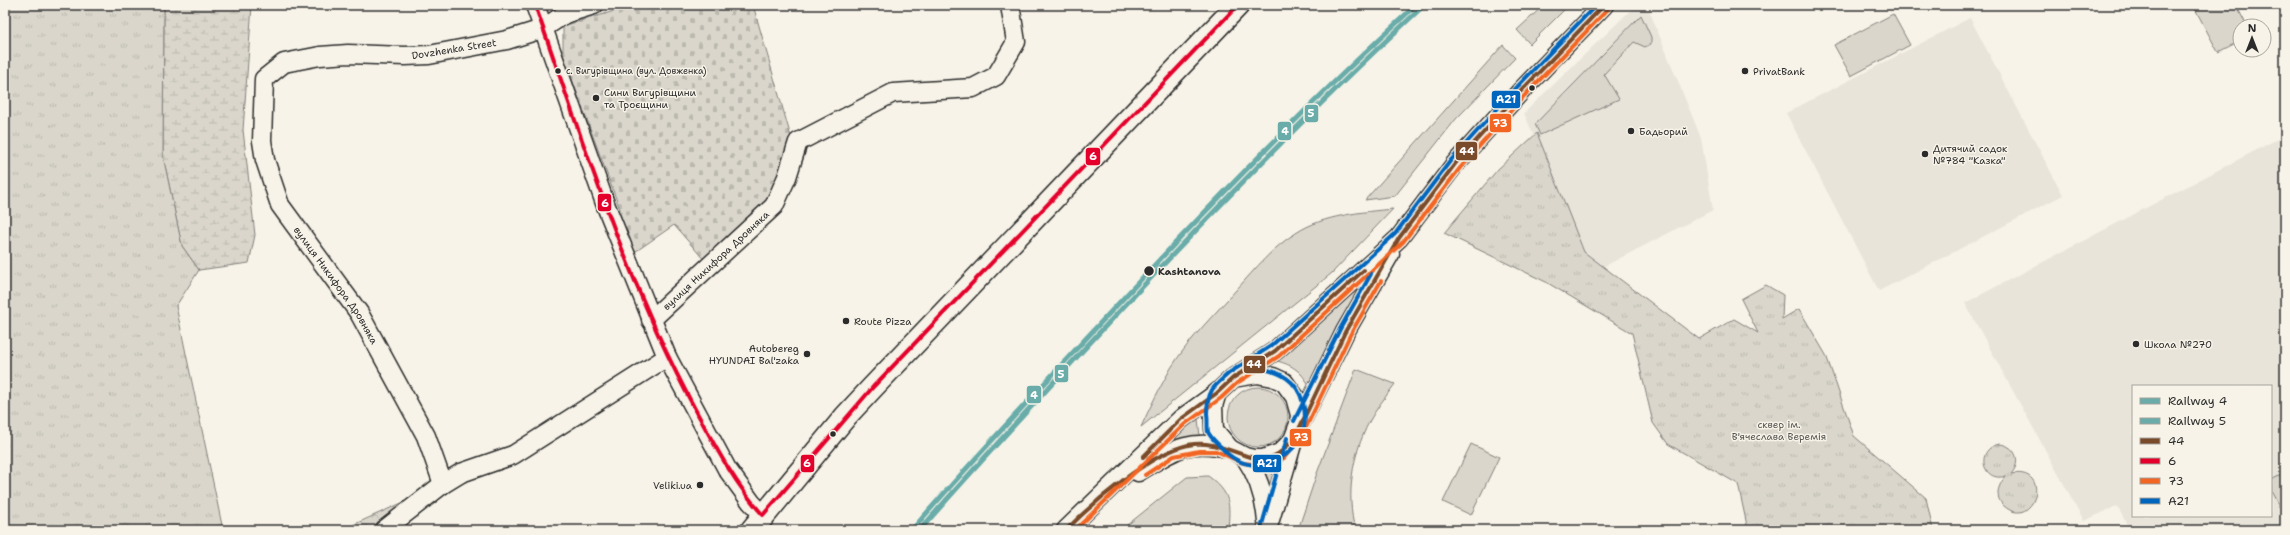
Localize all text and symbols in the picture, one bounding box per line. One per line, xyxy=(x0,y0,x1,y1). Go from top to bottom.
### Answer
north arrow xyxy=(2232,18,2272,58)
text: N xyxy=(2248,21,2257,36)
street label: Dovzhenka Street xyxy=(411,36,497,62)
place label: с. Вигурівщина (вул. Довженка) xyxy=(566,65,707,77)
place label: PrivatBank xyxy=(1753,65,1805,78)
marker: с. Вигурівщина (вул. Довженка) xyxy=(553,66,563,76)
marker: PrivatBank xyxy=(1740,66,1750,76)
unlabelled marker xyxy=(1527,83,1537,93)
place label: Сини Вигурівщини та Троєщини xyxy=(604,86,697,111)
line badge: А21 xyxy=(1491,90,1521,109)
text: А21 xyxy=(1496,92,1516,107)
marker: Сини Вигурівщини та Троєщини xyxy=(591,93,601,103)
line badge: 5 xyxy=(1304,104,1319,123)
text: 5 xyxy=(1308,106,1315,121)
line badge: 73 xyxy=(1489,113,1512,133)
text: 73 xyxy=(1493,116,1508,131)
line badge: 4 xyxy=(1277,121,1292,141)
text: 4 xyxy=(1281,124,1289,139)
place label: Бадьорий xyxy=(1639,125,1688,138)
marker: Бадьорий xyxy=(1626,126,1636,136)
line badge: 44 xyxy=(1455,141,1478,161)
place label: Дитячий садок №784 "Казка" xyxy=(1933,142,2008,167)
text: 44 xyxy=(1459,144,1475,159)
line badge: 6 xyxy=(1085,147,1101,166)
text: 6 xyxy=(1089,149,1097,164)
marker: Дитячий садок №784 "Казка" xyxy=(1920,149,1930,159)
line badge: 6 xyxy=(597,193,612,212)
text: 6 xyxy=(601,196,609,211)
street label: вулиця Никифора Дровняка xyxy=(660,207,772,313)
street label: вулиця Никифора Дровняка xyxy=(291,224,382,347)
marker: Kashtanova xyxy=(1142,264,1156,278)
place label: Kashtanova xyxy=(1158,265,1221,278)
place label: Route Pizza xyxy=(854,315,912,328)
marker: Route Pizza xyxy=(841,316,851,326)
place label: Школа №270 xyxy=(2144,338,2212,351)
marker: Школа №270 xyxy=(2131,339,2141,349)
place label: Autobereg HYUNDAI Bal'zaka xyxy=(709,342,800,367)
marker: Autobereg HYUNDAI Bal'zaka xyxy=(802,349,812,359)
line badge: 44 xyxy=(1243,355,1266,374)
text: 44 xyxy=(1246,357,1262,372)
line badge: 5 xyxy=(1054,364,1069,383)
text: 5 xyxy=(1058,367,1065,382)
line badge: 4 xyxy=(1026,385,1042,404)
legend xyxy=(2132,385,2272,517)
text: 4 xyxy=(1030,388,1038,403)
text: Railway 4 xyxy=(2168,393,2227,409)
text: Railway 5 xyxy=(2168,413,2226,429)
park label: сквер ім. В'ячеслава Веремія xyxy=(1732,418,1826,443)
line badge: 73 xyxy=(1289,428,1312,447)
unlabelled marker xyxy=(828,429,838,439)
text: 73 xyxy=(1294,430,1309,445)
text: 44 xyxy=(2168,433,2184,449)
text: 6 xyxy=(2168,453,2176,469)
line badge: 6 xyxy=(800,454,815,473)
line badge: А21 xyxy=(1252,454,1282,473)
text: 6 xyxy=(803,456,811,471)
text: А21 xyxy=(1257,456,1277,471)
text: 73 xyxy=(2168,473,2184,489)
place label: Veliki.ua xyxy=(653,479,693,492)
marker: Veliki.ua xyxy=(695,480,705,490)
text: А21 xyxy=(2168,493,2189,509)

